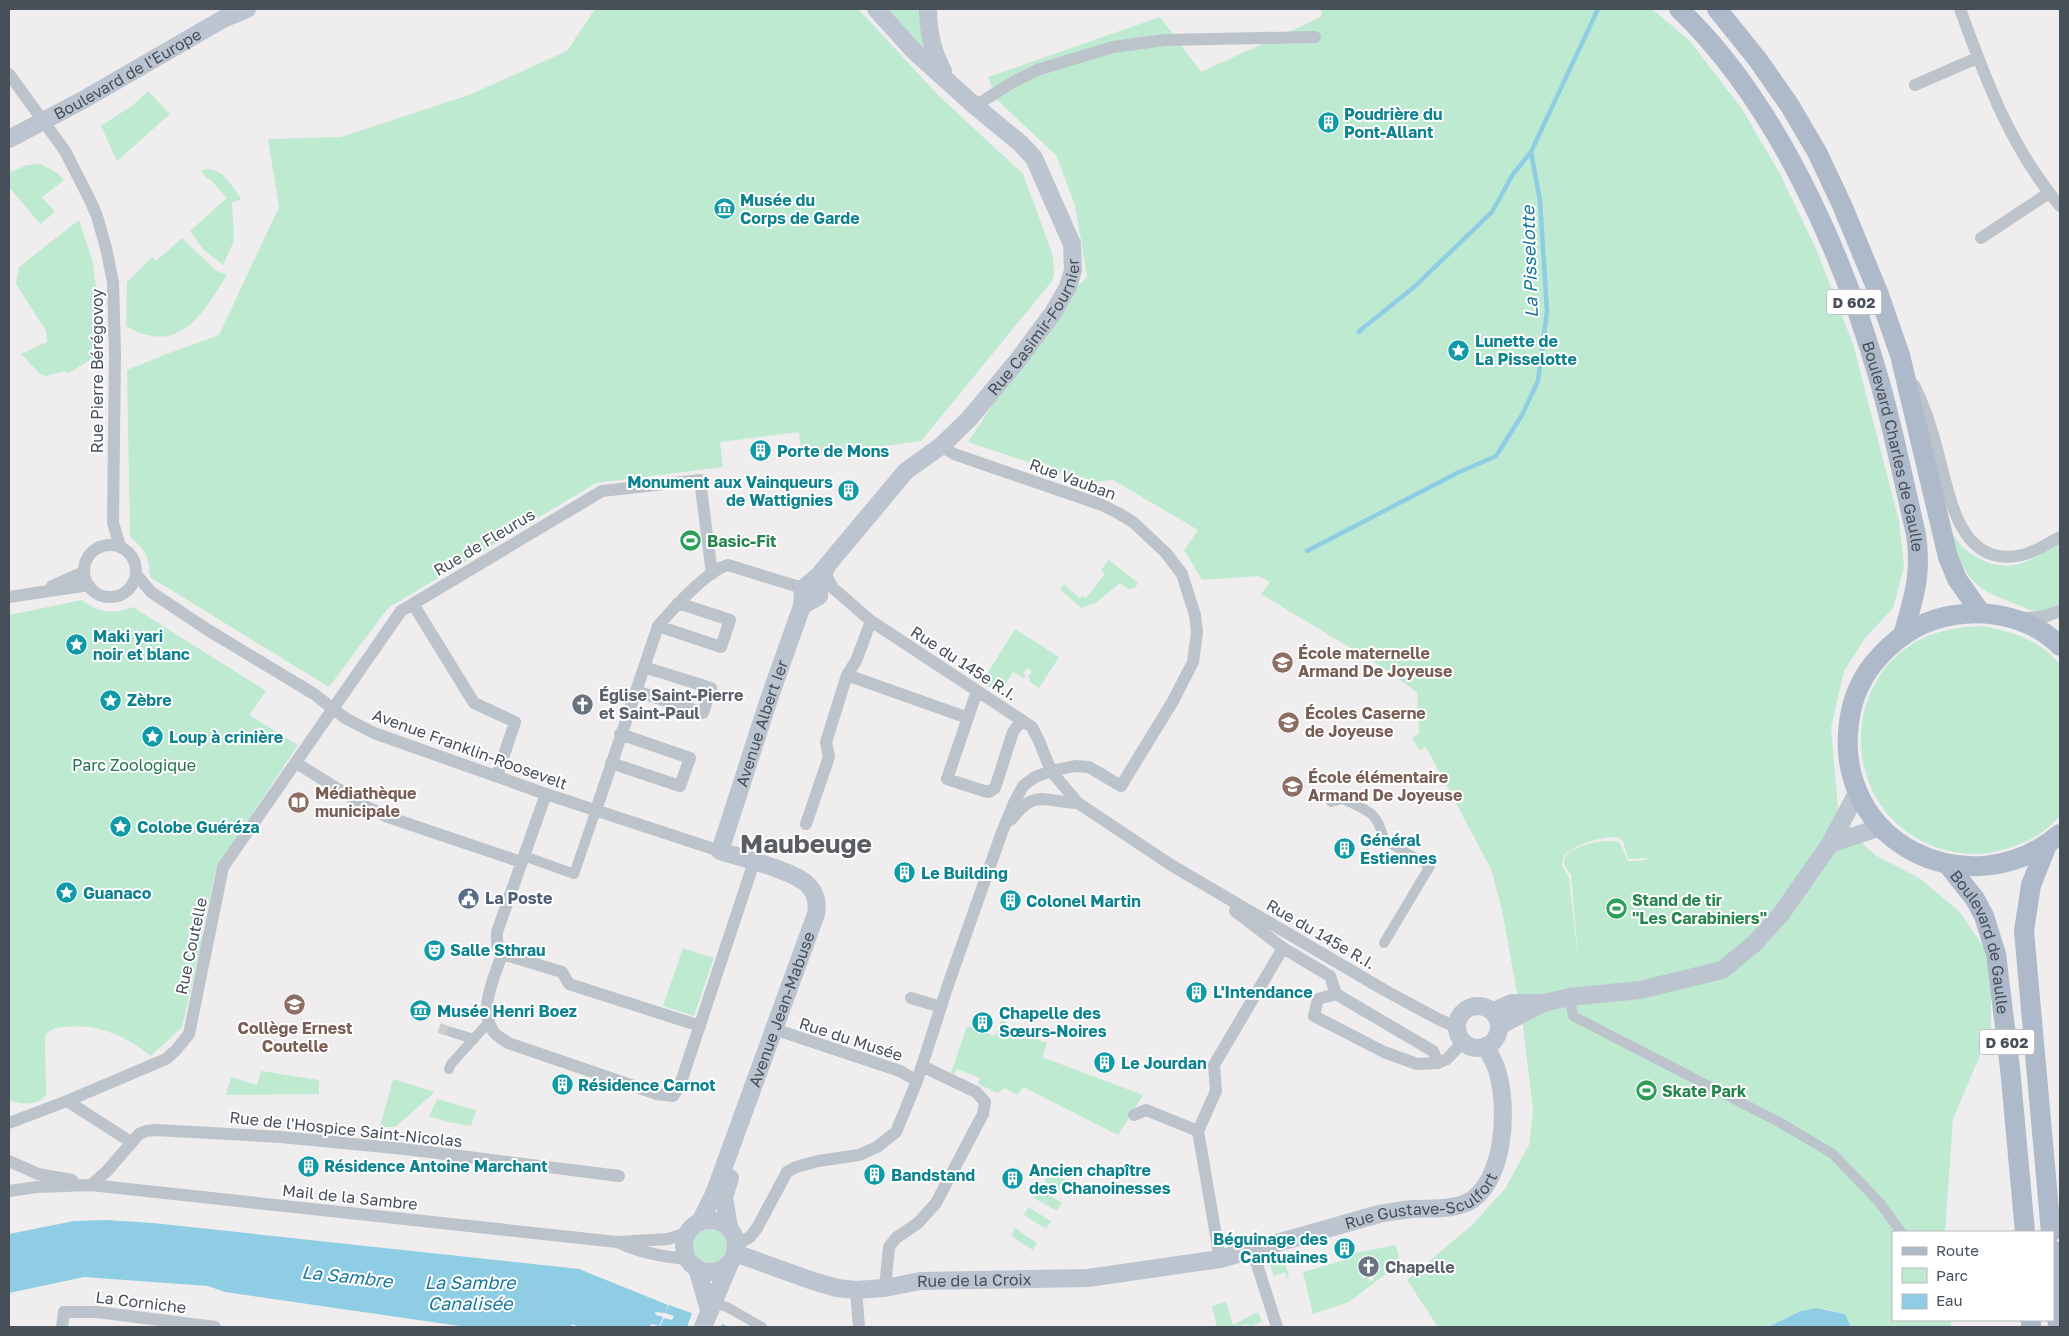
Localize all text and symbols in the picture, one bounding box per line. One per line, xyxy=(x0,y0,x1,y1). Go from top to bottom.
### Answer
street label: Boulevard de l'Europe xyxy=(50,24,205,124)
place label: Poudrière du Pont-Allant xyxy=(1344,104,1442,142)
building icon: Poudrière du Pont-Allant xyxy=(1316,111,1340,135)
place label: Musée du Corps de Garde xyxy=(740,190,860,228)
museum icon: Musée du Corps de Garde xyxy=(712,197,736,221)
water label: La Pisselotte xyxy=(1516,204,1542,318)
street label: Rue Casimir-Fournier xyxy=(983,258,1083,399)
street label: Rue Pierre Bérégovoy xyxy=(87,289,107,453)
road number: D 602 xyxy=(1826,290,1882,314)
place label: Lunette de La Pisselotte xyxy=(1475,331,1577,369)
place icon: Lunette de La Pisselotte xyxy=(1447,338,1471,362)
street label: Boulevard Charles de Gaulle xyxy=(1858,338,1928,553)
building icon: Porte de Mons xyxy=(749,439,773,463)
place label: Porte de Mons xyxy=(777,441,889,461)
street label: Rue Vauban xyxy=(1027,454,1119,504)
place label: Monument aux Vainqueurs de Wattignies xyxy=(627,472,833,510)
building icon: Monument aux Vainqueurs de Wattignies xyxy=(837,479,861,503)
street label: Rue de Fleurus xyxy=(430,504,538,580)
sports icon: Basic-Fit xyxy=(679,529,703,553)
place label: Basic-Fit xyxy=(707,531,777,551)
street label: Rue du 145e R.I. xyxy=(907,621,1021,705)
place label: Maki yari noir et blanc xyxy=(93,626,190,664)
place icon: Maki yari noir et blanc xyxy=(65,633,89,657)
place label: École maternelle Armand De Joyeuse xyxy=(1298,643,1452,681)
school or university icon: École maternelle Armand De Joyeuse xyxy=(1270,650,1294,674)
street label: Avenue Albert Ier xyxy=(731,657,792,789)
place label: Église Saint-Pierre et Saint-Paul xyxy=(599,685,743,723)
place icon: Zèbre xyxy=(99,688,123,712)
place label: Zèbre xyxy=(127,690,172,710)
church icon: Église Saint-Pierre et Saint-Paul xyxy=(571,692,595,716)
place label: Écoles Caserne de Joyeuse xyxy=(1305,703,1426,741)
street label: Avenue Franklin-Roosevelt xyxy=(370,704,570,794)
school or university icon: Écoles Caserne de Joyeuse xyxy=(1277,710,1301,734)
place icon: Loup à crinière xyxy=(141,725,165,749)
place label: Loup à crinière xyxy=(169,727,283,747)
park label: Parc Zoologique xyxy=(72,755,196,775)
place label: École élémentaire Armand De Joyeuse xyxy=(1308,767,1462,805)
school or university icon: École élémentaire Armand De Joyeuse xyxy=(1280,774,1304,798)
place label: Médiathèque municipale xyxy=(315,783,417,821)
library icon: Médiathèque municipale xyxy=(287,790,311,814)
place icon: Colobe Guéréza xyxy=(109,815,133,839)
place label: Colobe Guéréza xyxy=(137,817,260,837)
district label: Maubeuge xyxy=(740,828,872,859)
place label: Général Estiennes xyxy=(1360,830,1437,868)
building icon: Général Estiennes xyxy=(1332,837,1356,861)
building icon: Le Building xyxy=(893,861,917,885)
place label: Le Building xyxy=(921,863,1008,883)
street label: Boulevard de Gaulle xyxy=(1946,866,2013,1015)
place icon: Guanaco xyxy=(55,881,79,905)
place label: Guanaco xyxy=(83,883,152,903)
public building icon: La Poste xyxy=(457,886,481,910)
place label: La Poste xyxy=(485,888,552,908)
building icon: Colonel Martin xyxy=(998,889,1022,913)
place label: Stand de tir "Les Carabiniers" xyxy=(1632,890,1767,928)
place label: Colonel Martin xyxy=(1026,891,1141,911)
street label: Rue du 145e R.I. xyxy=(1263,895,1379,973)
street label: Rue Coutelle xyxy=(171,896,211,996)
sports icon: Stand de tir "Les Carabiniers" xyxy=(1604,897,1628,921)
street label: Avenue Jean-Mabuse xyxy=(744,929,819,1090)
theatre icon: Salle Sthrau xyxy=(422,938,446,962)
place label: Salle Sthrau xyxy=(450,940,546,960)
building icon: L'Intendance xyxy=(1185,980,1209,1004)
place label: L'Intendance xyxy=(1213,982,1313,1002)
school or university icon: Collège Ernest Coutelle xyxy=(283,992,307,1016)
museum icon: Musée Henri Boez xyxy=(409,999,433,1023)
place label: Musée Henri Boez xyxy=(437,1001,577,1021)
place label: Chapelle des Sœurs-Noires xyxy=(999,1003,1107,1041)
building icon: Chapelle des Sœurs-Noires xyxy=(971,1010,995,1034)
street label: Rue du Musée xyxy=(797,1013,905,1065)
place label: Collège Ernest Coutelle xyxy=(238,1018,352,1056)
road number: D 602 xyxy=(1980,1030,2034,1054)
building icon: Le Jourdan xyxy=(1093,1051,1117,1075)
place label: Le Jourdan xyxy=(1121,1053,1207,1073)
building icon: Résidence Carnot xyxy=(550,1073,574,1097)
place label: Résidence Carnot xyxy=(578,1075,716,1095)
sports icon: Skate Park xyxy=(1634,1079,1658,1103)
place label: Skate Park xyxy=(1662,1081,1747,1101)
street label: Rue de l'Hospice Saint-Nicolas xyxy=(229,1107,463,1151)
building icon: Résidence Antoine Marchant xyxy=(296,1154,320,1178)
place label: Résidence Antoine Marchant xyxy=(324,1156,548,1176)
place label: Ancien chapître des Chanoinesses xyxy=(1029,1160,1171,1198)
building icon: Bandstand xyxy=(863,1163,887,1187)
place label: Bandstand xyxy=(891,1165,975,1185)
building icon: Ancien chapître des Chanoinesses xyxy=(1001,1167,1025,1191)
street label: Rue Gustave-Sculfort xyxy=(1342,1169,1501,1233)
street label: Mail de la Sambre xyxy=(281,1180,419,1214)
place label: Béguinage des Cantuaines xyxy=(1213,1229,1328,1267)
legend xyxy=(1892,1231,2054,1321)
building icon: Béguinage des Cantuaines xyxy=(1332,1236,1356,1260)
text: Route xyxy=(1936,1241,1979,1259)
church icon: Chapelle xyxy=(1357,1255,1381,1279)
place label: Chapelle xyxy=(1385,1257,1455,1277)
water label: La Sambre xyxy=(301,1260,395,1292)
text: Parc xyxy=(1936,1266,1968,1284)
street label: Rue de la Croix xyxy=(917,1269,1032,1291)
water label: La Sambre Canalisée xyxy=(424,1271,517,1314)
street label: La Corniche xyxy=(95,1287,187,1317)
text: Eau xyxy=(1936,1291,1963,1309)

